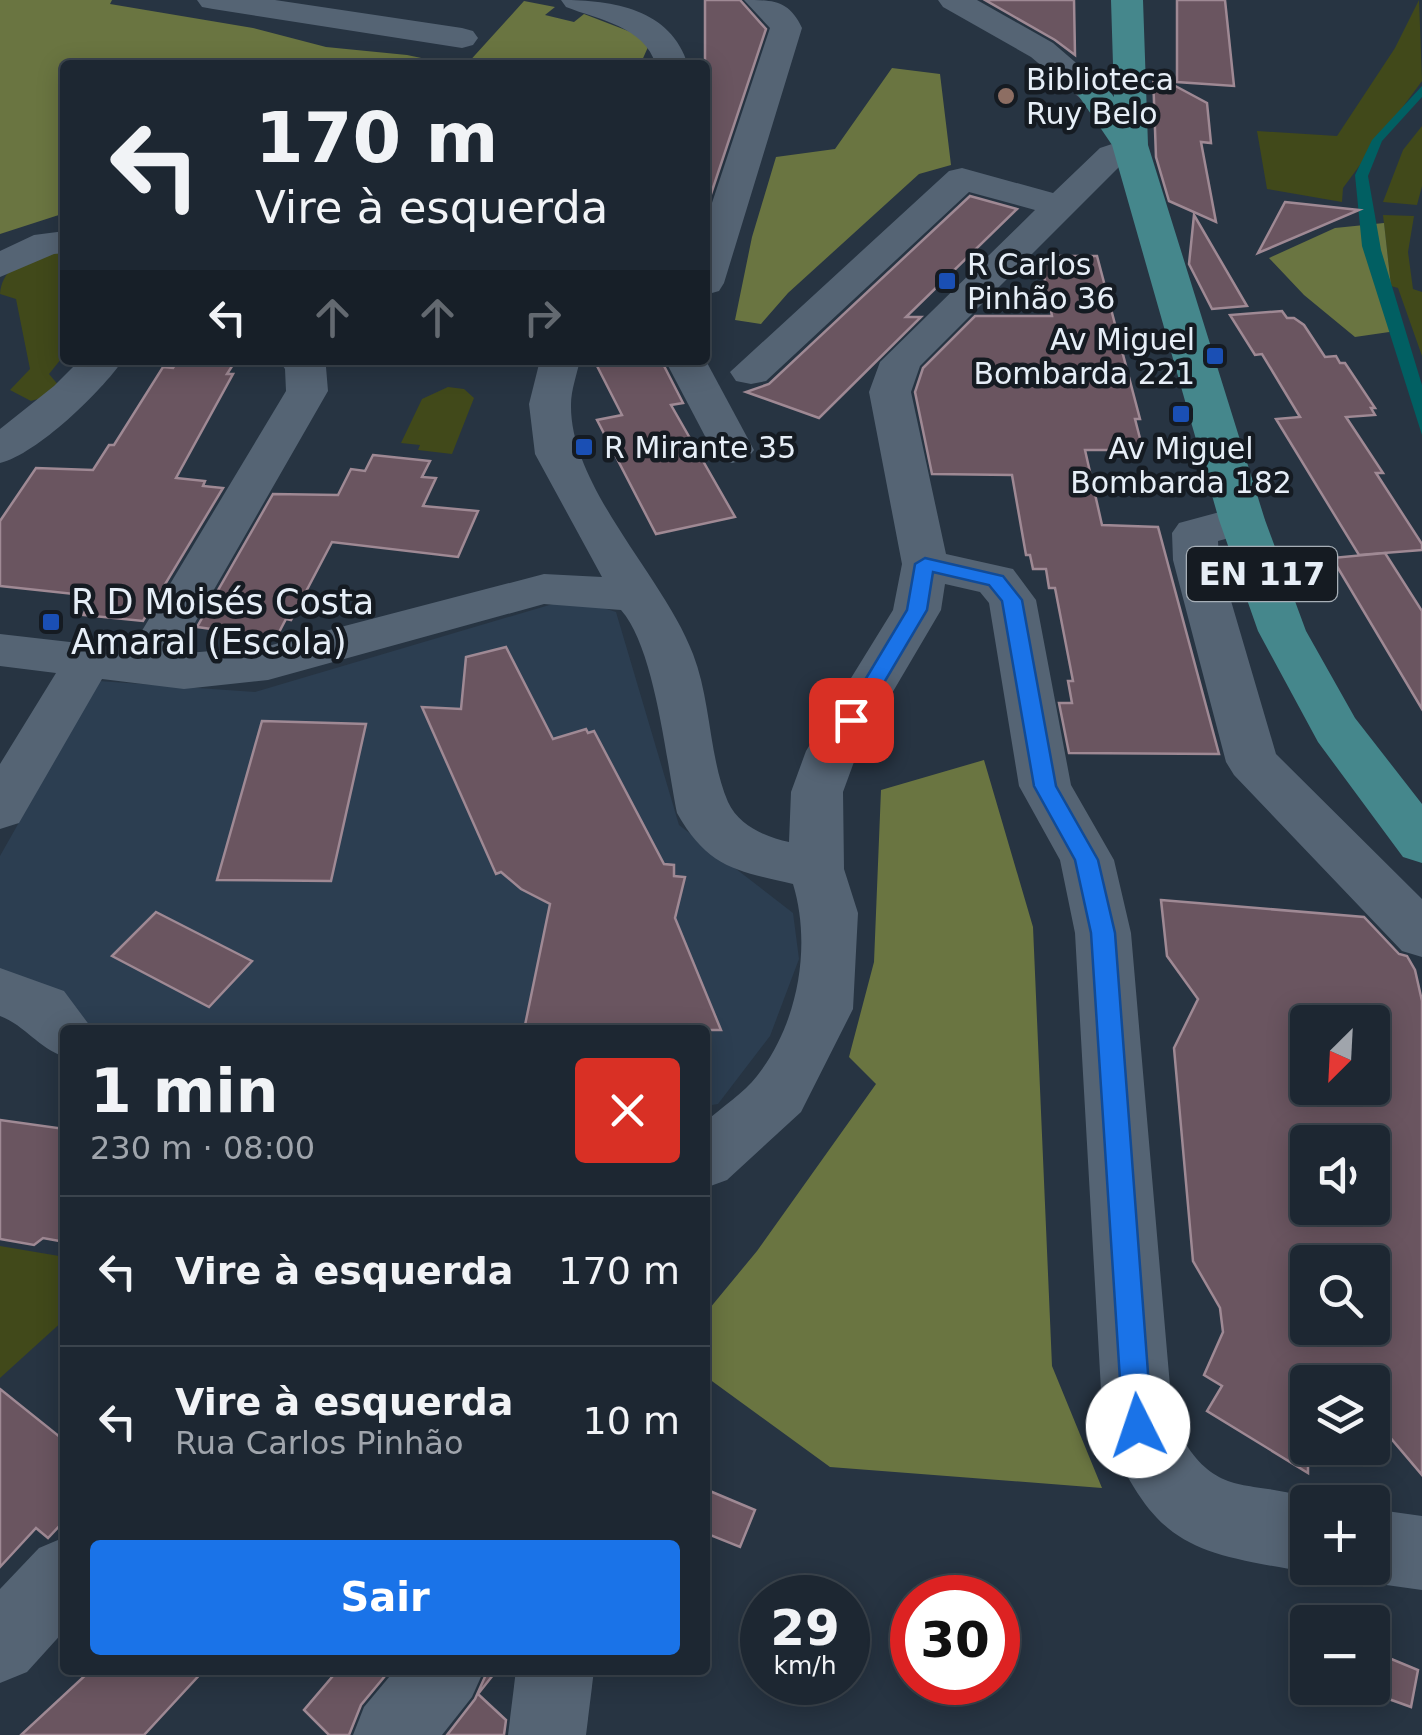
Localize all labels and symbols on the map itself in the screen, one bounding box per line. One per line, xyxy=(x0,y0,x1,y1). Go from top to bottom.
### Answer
place label: Biblioteca Ruy Belo xyxy=(1026,62,1174,131)
marker: Biblioteca Ruy Belo xyxy=(995,85,1017,107)
place label: R Carlos Pinhão 36 xyxy=(967,247,1115,316)
marker: R Carlos Pinhão 36 xyxy=(936,270,958,292)
place label: Av Miguel Bombarda 221 xyxy=(973,322,1195,391)
marker: Av Miguel Bombarda 221 xyxy=(1204,345,1226,367)
marker: Av Miguel Bombarda 182 xyxy=(1170,403,1192,425)
place label: R Mirante 35 xyxy=(604,430,796,465)
place label: Av Miguel Bombarda 182 xyxy=(1070,431,1292,500)
marker: R Mirante 35 xyxy=(573,436,595,458)
road number: EN 117 xyxy=(1187,547,1337,601)
place label: R D Moisés Costa Amaral (Escola) xyxy=(71,582,374,662)
marker: R D Moisés Costa Amaral (Escola) xyxy=(40,611,62,633)
pin xyxy=(809,678,894,763)
north arrow xyxy=(1290,1005,1390,1105)
position arrow xyxy=(1086,1374,1190,1478)
speed limit sign: 30 xyxy=(890,1575,1020,1705)

